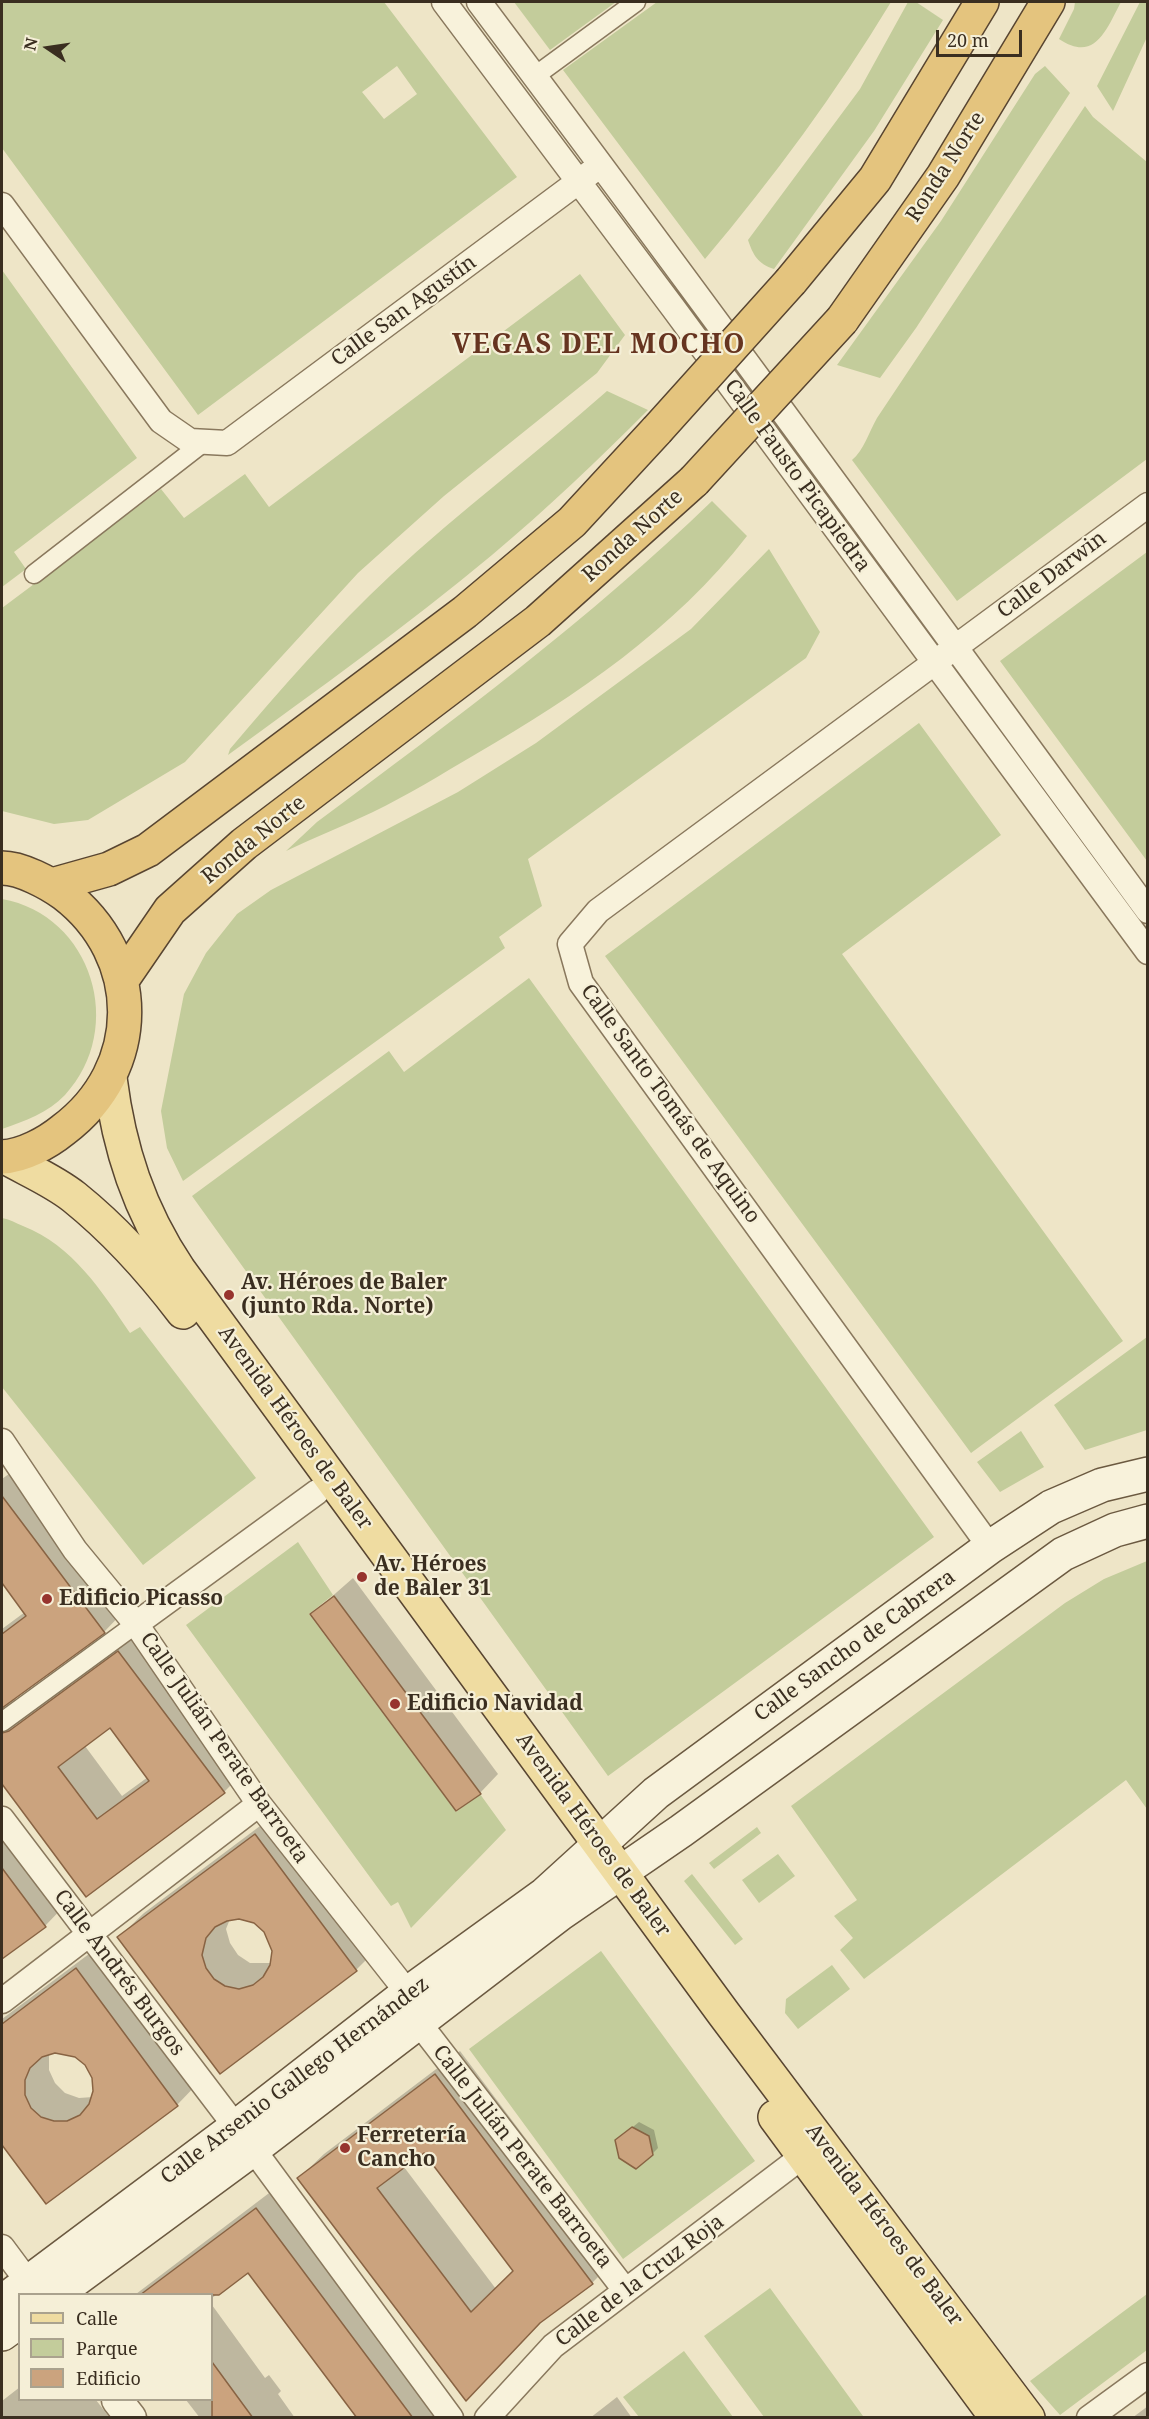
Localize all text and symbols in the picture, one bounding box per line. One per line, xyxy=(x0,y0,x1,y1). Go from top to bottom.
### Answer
north arrow xyxy=(18,18,78,78)
scale bar xyxy=(939,18,1024,56)
text: 20 m xyxy=(947,28,989,52)
text: N xyxy=(18,35,43,53)
street label: Ronda Norte xyxy=(901,107,991,227)
street label: Calle San Agustín xyxy=(327,250,481,372)
district label: VEGAS DEL MOCHO xyxy=(452,329,746,361)
street label: Calle Fausto Picapiedra xyxy=(719,375,875,577)
street label: Ronda Norte xyxy=(578,484,688,588)
street label: Calle Darwin xyxy=(993,526,1111,624)
street label: Ronda Norte xyxy=(197,790,311,890)
street label: Calle Santo Tomás de Aquino xyxy=(575,980,765,1228)
place label: Av. Héroes de Baler (junto Rda. Norte) xyxy=(241,1270,447,1320)
marker: Av. Héroes de Baler (junto Rda. Norte) xyxy=(222,1288,236,1302)
street label: Avenida Héroes de Baler xyxy=(212,1321,378,1535)
place label: Av. Héroes de Baler 31 xyxy=(374,1552,491,1602)
street label: Calle Sancho de Cabrera xyxy=(750,1565,960,1727)
marker: Av. Héroes de Baler 31 xyxy=(355,1570,369,1584)
place label: Edificio Picasso xyxy=(59,1586,223,1612)
marker: Edificio Picasso xyxy=(40,1592,54,1606)
street label: Calle Julián Perate Barroeta xyxy=(134,1628,314,1868)
place label: Edificio Navidad xyxy=(407,1691,583,1717)
marker: Edificio Navidad xyxy=(388,1697,402,1711)
street label: Avenida Héroes de Baler xyxy=(510,1728,676,1942)
street label: Calle Andrés Burgos xyxy=(48,1885,190,2061)
street label: Calle Arsenio Gallego Hernández xyxy=(156,1972,434,2190)
street label: Calle Julián Perate Barroeta xyxy=(427,2040,617,2274)
street label: Avenida Héroes de Baler xyxy=(800,2119,968,2331)
place label: Ferretería Cancho xyxy=(357,2123,467,2173)
marker: Ferretería Cancho xyxy=(338,2141,352,2155)
street label: Calle de la Cruz Roja xyxy=(551,2210,729,2352)
legend xyxy=(18,2293,213,2401)
text: Calle xyxy=(76,2306,118,2330)
text: Parque xyxy=(76,2336,138,2360)
text: Edificio xyxy=(76,2366,141,2390)

